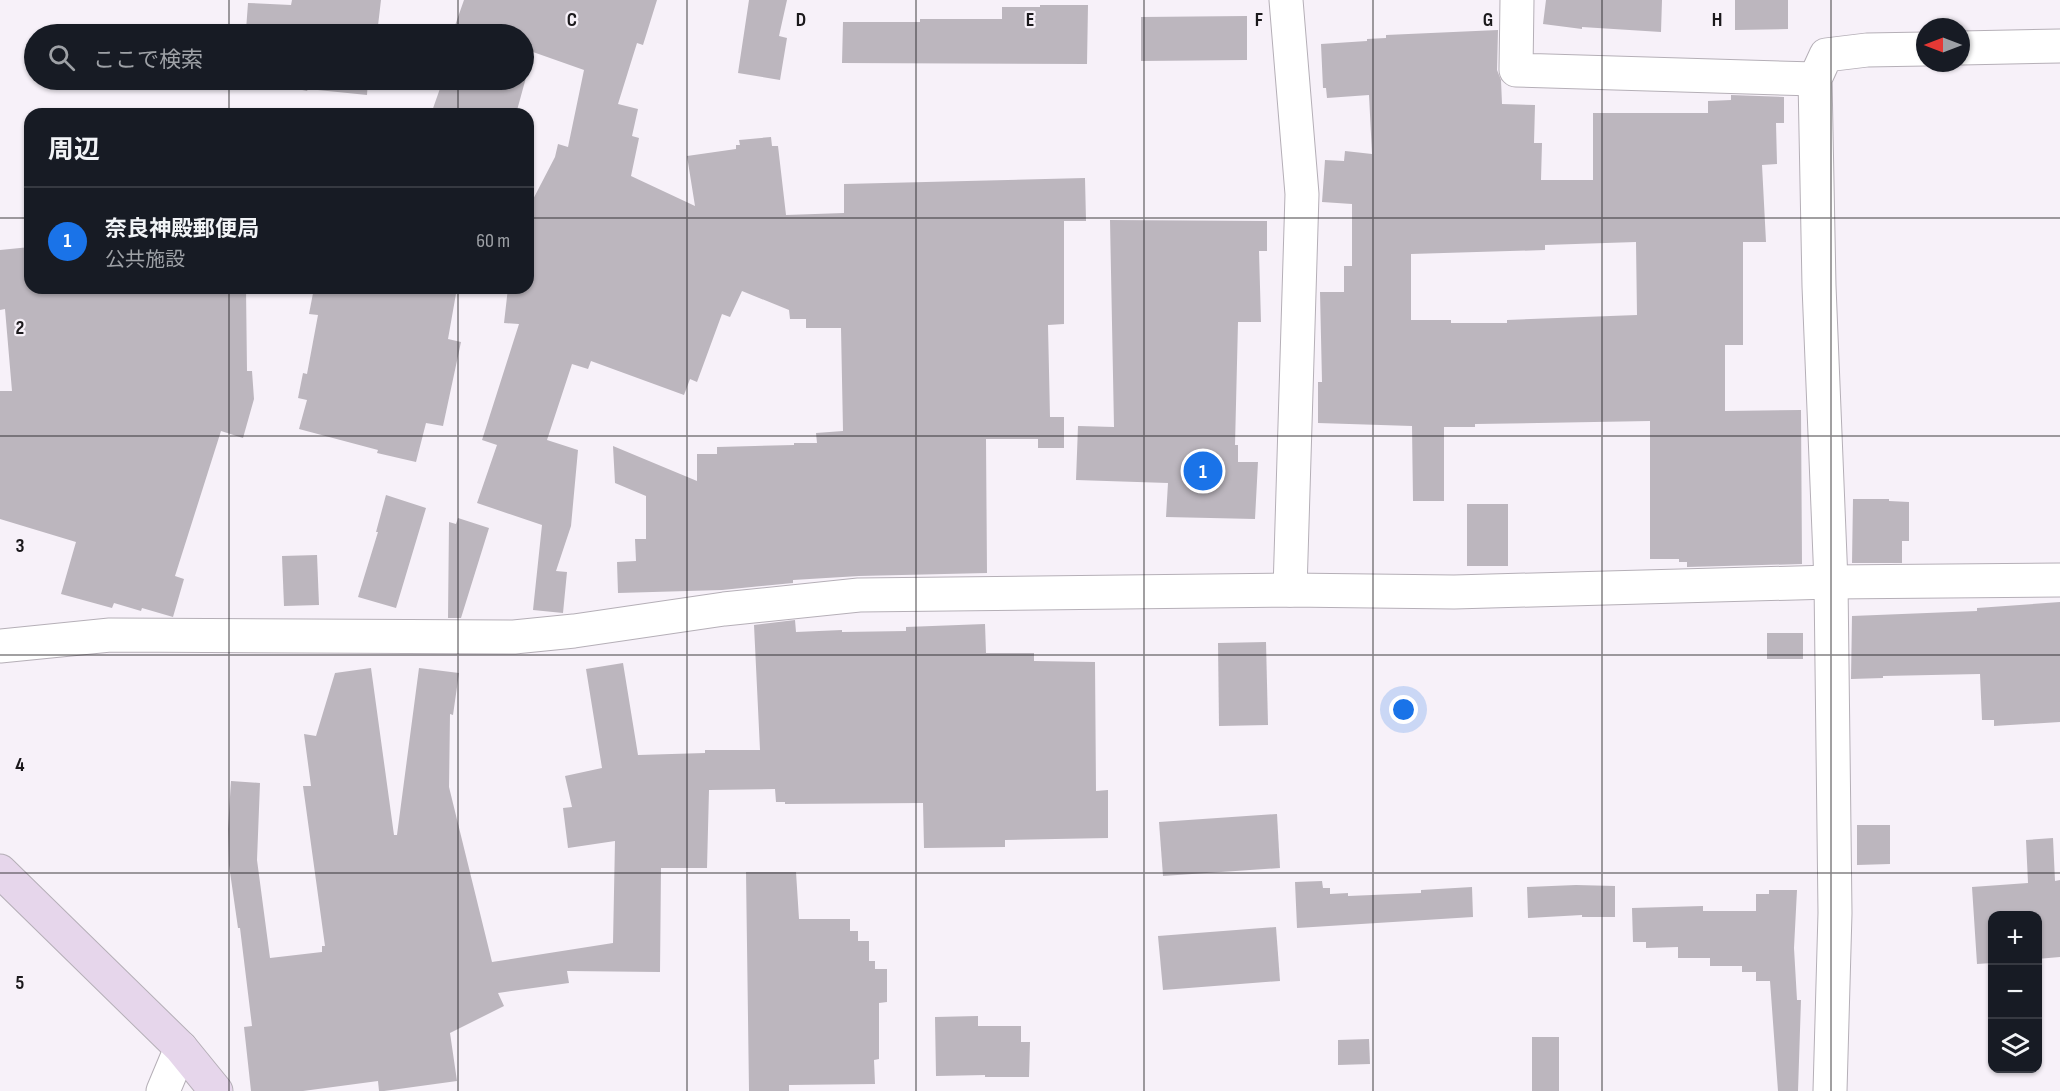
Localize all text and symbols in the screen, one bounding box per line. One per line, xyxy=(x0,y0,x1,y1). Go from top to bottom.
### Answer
text: C xyxy=(567,8,577,32)
text: D xyxy=(796,8,806,32)
text: E xyxy=(1026,8,1034,32)
text: F xyxy=(1255,8,1263,32)
text: G xyxy=(1483,8,1493,32)
text: H xyxy=(1712,8,1722,32)
north arrow xyxy=(1916,18,1970,72)
search box xyxy=(24,24,534,90)
icon: search xyxy=(45,41,78,74)
text: ここで検索 xyxy=(93,47,203,74)
text: 周辺 xyxy=(48,135,100,166)
text: 奈良神殿郵便局 xyxy=(105,216,259,243)
text: 1 xyxy=(64,229,71,253)
text: 60 m xyxy=(476,229,510,253)
text: 公共施設 xyxy=(105,248,185,272)
text: 2 xyxy=(16,316,24,340)
pin: 1 xyxy=(1184,448,1222,494)
text: 3 xyxy=(16,534,25,558)
your location xyxy=(1389,695,1418,724)
text: 4 xyxy=(15,753,25,777)
map controls xyxy=(1988,911,2042,1073)
button: + xyxy=(1988,911,2042,965)
button: − xyxy=(1988,965,2042,1019)
text: 5 xyxy=(16,971,25,995)
button: layers xyxy=(1988,1019,2042,1073)

